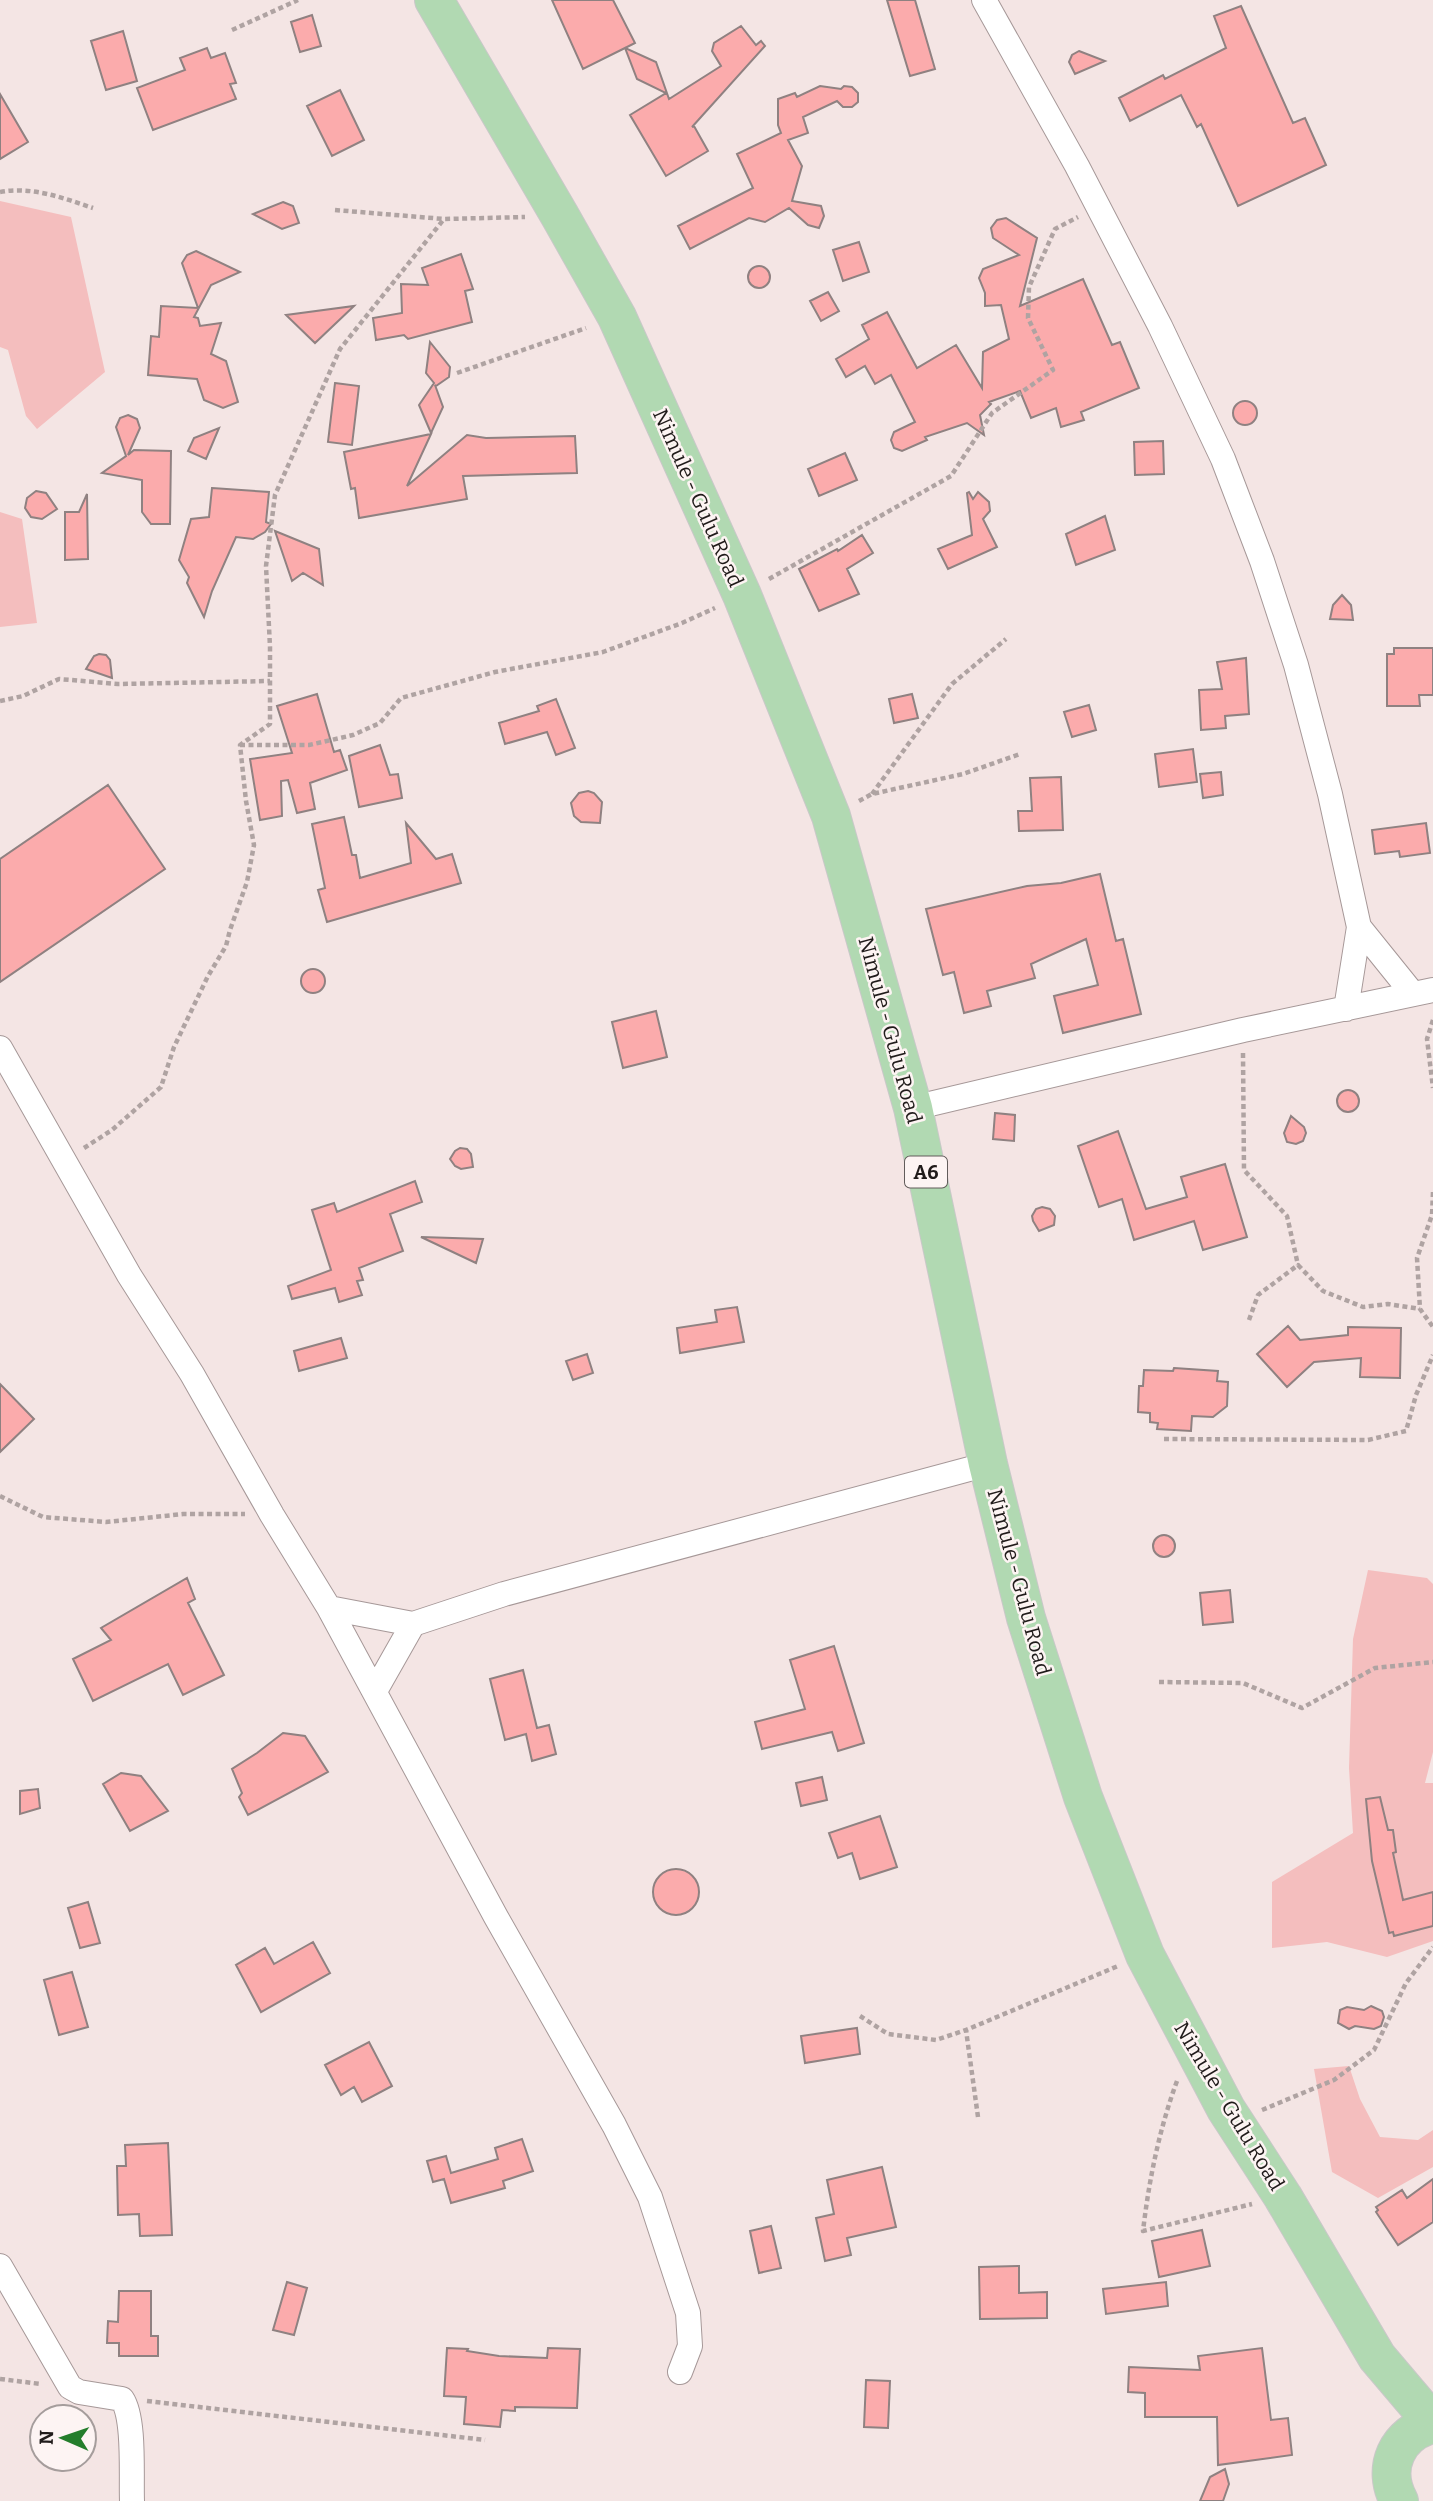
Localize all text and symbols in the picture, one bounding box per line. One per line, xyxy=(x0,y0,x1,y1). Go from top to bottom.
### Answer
street label: Nimule - Gulu Road xyxy=(647,405,749,591)
street label: Nimule - Gulu Road xyxy=(853,934,927,1126)
road number: A6 xyxy=(905,1156,947,1188)
street label: Nimule - Gulu Road xyxy=(982,1486,1056,1678)
street label: Nimule - Gulu Road xyxy=(1168,2017,1290,2195)
north arrow xyxy=(28,2403,98,2473)
text: N xyxy=(35,2429,58,2445)

